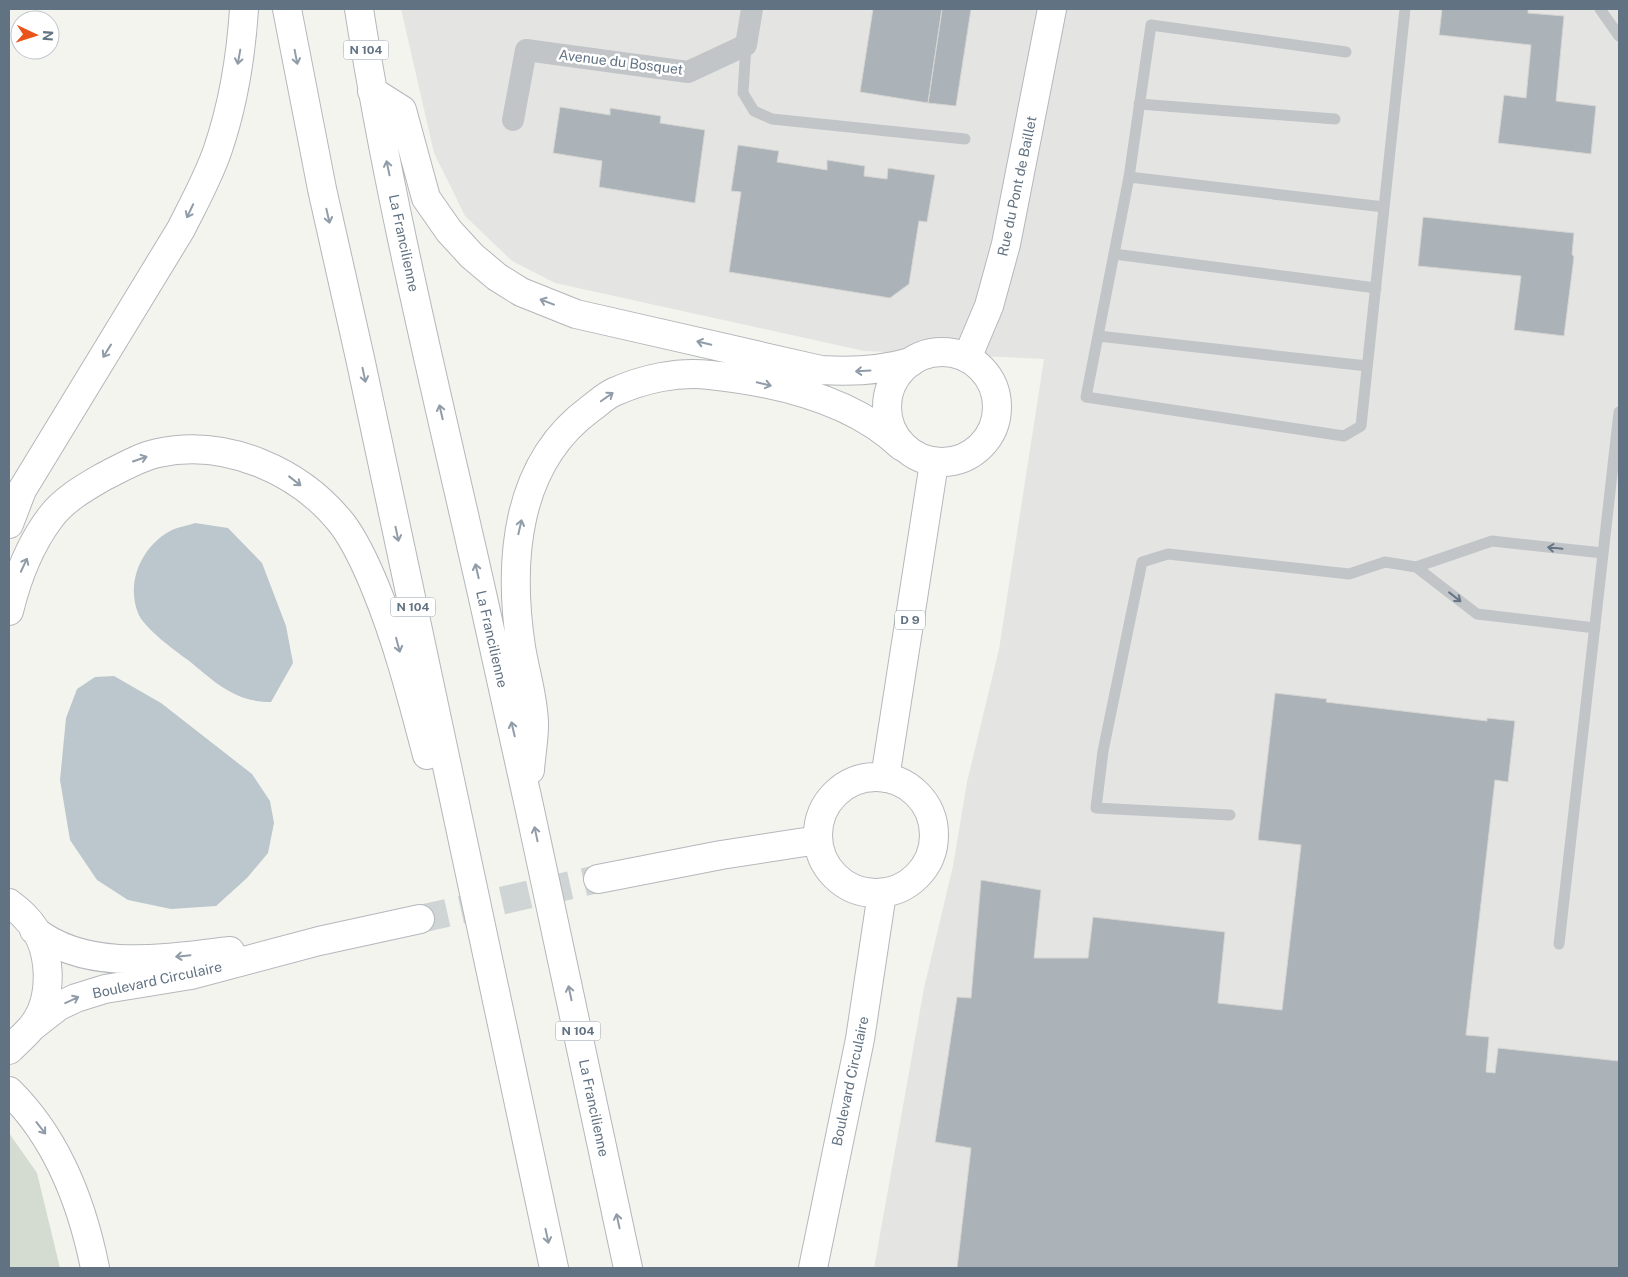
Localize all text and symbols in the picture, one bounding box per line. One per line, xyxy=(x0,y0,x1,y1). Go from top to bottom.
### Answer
north arrow xyxy=(10,10,60,60)
text: N xyxy=(40,30,56,42)
road number: N 104 xyxy=(344,40,388,60)
street label: Avenue du Bosquet xyxy=(558,46,684,78)
one-way arrow xyxy=(292,48,302,64)
one-way arrow xyxy=(233,49,243,65)
street label: Rue du Pont de Baillet xyxy=(994,114,1040,258)
one-way arrow xyxy=(383,160,392,176)
street label: La Francilienne xyxy=(386,193,422,293)
one-way arrow xyxy=(185,203,194,218)
one-way arrow xyxy=(324,208,333,224)
one-way arrow xyxy=(539,297,554,306)
one-way arrow xyxy=(696,338,712,347)
one-way arrow xyxy=(101,343,111,357)
one-way arrow xyxy=(359,366,369,382)
one-way arrow xyxy=(855,366,872,376)
one-way arrow xyxy=(756,380,772,389)
one-way arrow xyxy=(600,392,614,402)
one-way arrow xyxy=(436,405,445,421)
one-way arrow xyxy=(131,454,147,463)
one-way arrow xyxy=(288,475,301,486)
one-way arrow xyxy=(516,520,525,536)
one-way arrow xyxy=(393,525,403,541)
one-way arrow xyxy=(1547,543,1563,553)
one-way arrow xyxy=(19,558,29,573)
one-way arrow xyxy=(472,563,481,579)
street label: La Francilienne xyxy=(473,589,511,689)
one-way arrow xyxy=(1448,591,1461,602)
road number: N 104 xyxy=(390,598,436,616)
road number: D 9 xyxy=(895,610,925,630)
one-way arrow xyxy=(393,636,403,652)
one-way arrow xyxy=(508,722,517,738)
one-way arrow xyxy=(531,827,540,843)
one-way arrow xyxy=(176,951,192,961)
street label: Boulevard Circulaire xyxy=(91,958,223,1002)
one-way arrow xyxy=(565,986,574,1002)
one-way arrow xyxy=(64,995,79,1004)
street label: Boulevard Circulaire xyxy=(828,1015,872,1147)
road number: N 104 xyxy=(556,1021,600,1040)
street label: La Francilienne xyxy=(576,1058,612,1158)
one-way arrow xyxy=(35,1121,46,1134)
one-way arrow xyxy=(613,1213,622,1229)
one-way arrow xyxy=(543,1228,553,1244)

